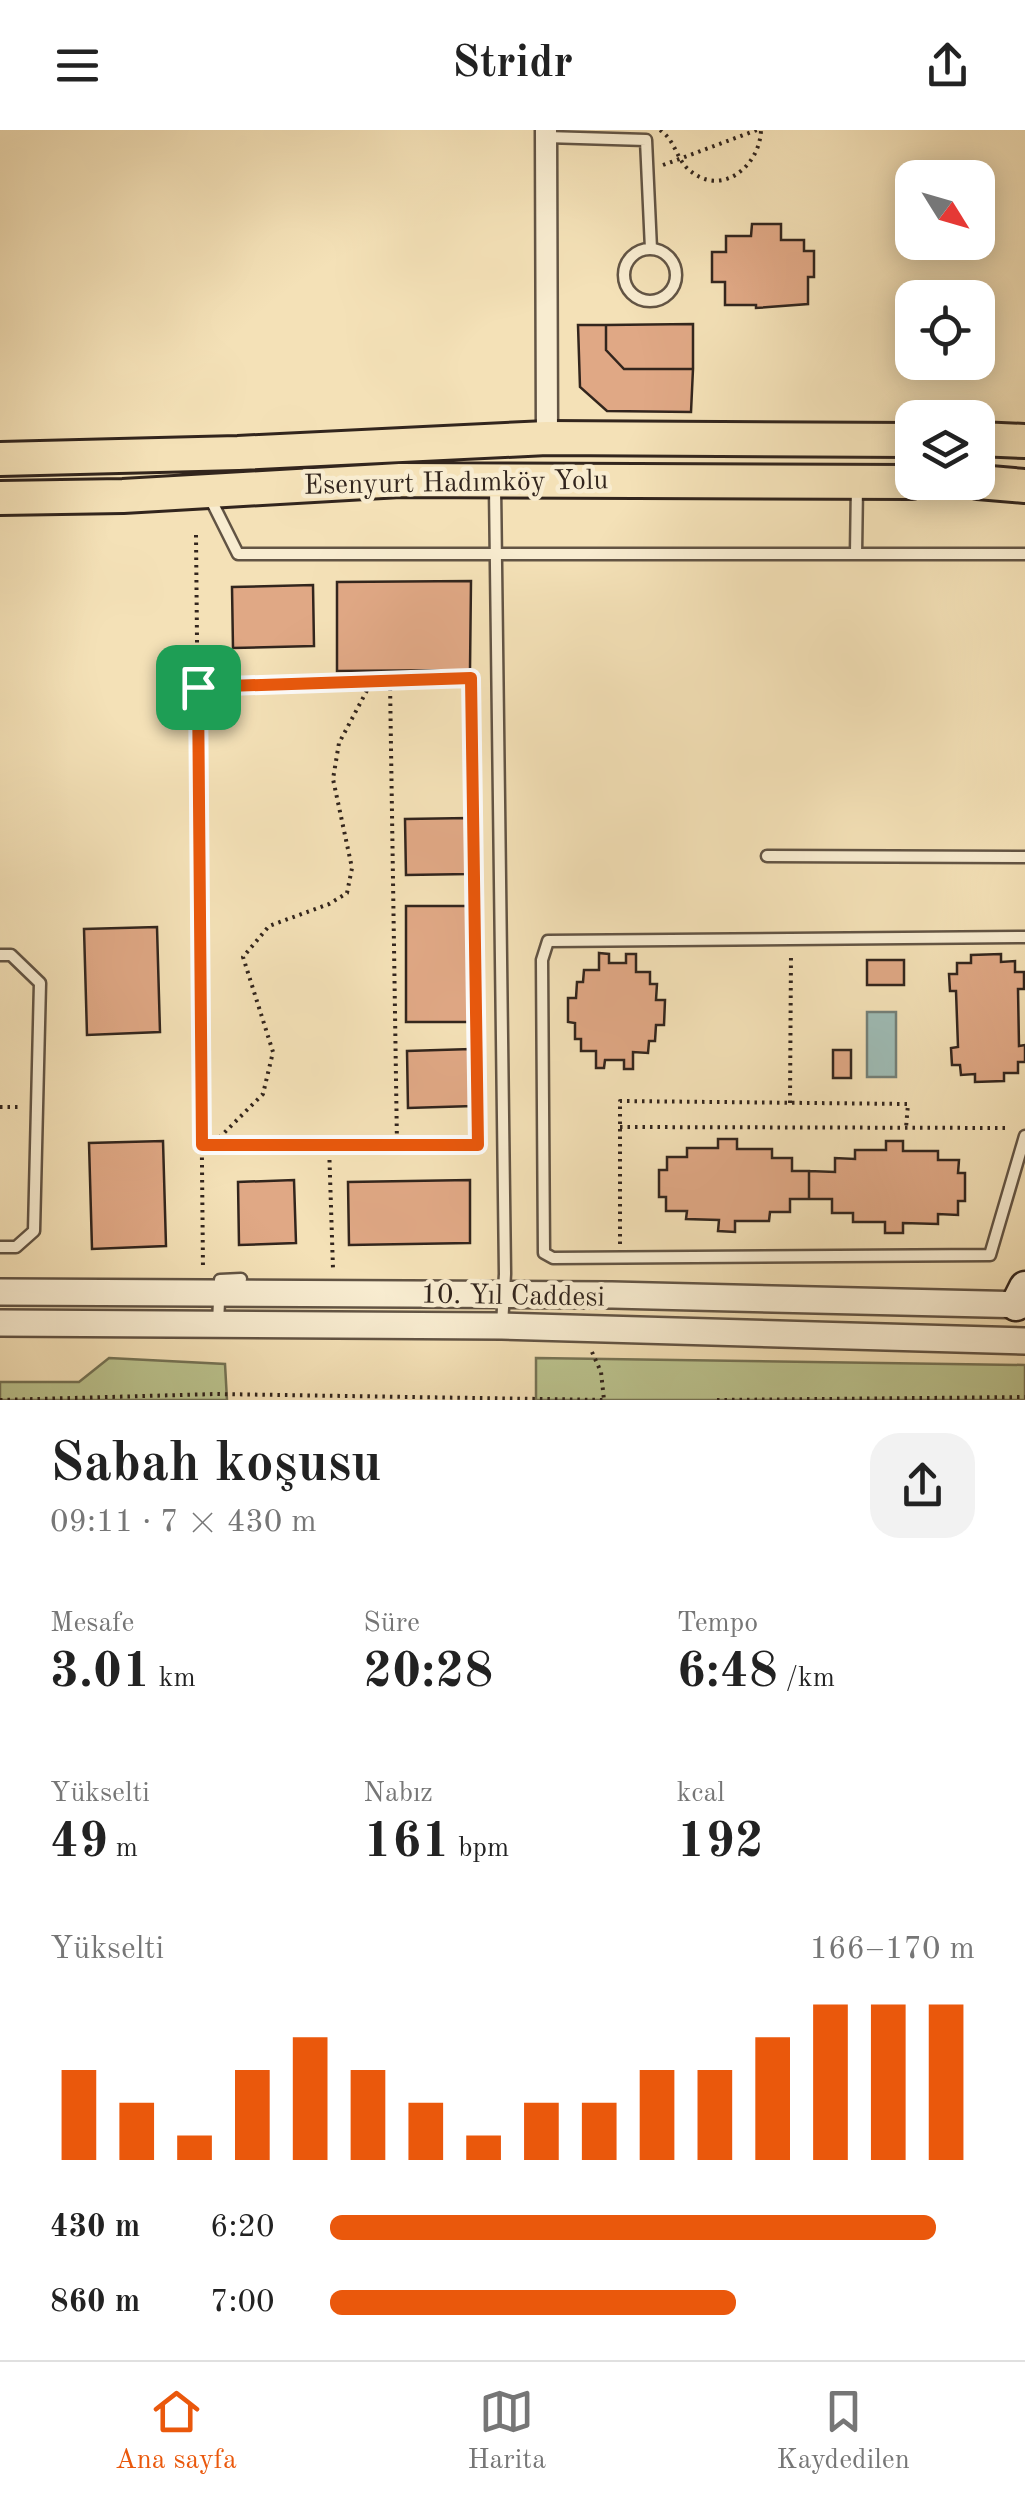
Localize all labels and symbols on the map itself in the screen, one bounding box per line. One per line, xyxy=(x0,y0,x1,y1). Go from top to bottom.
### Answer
north arrow xyxy=(895,160,995,260)
street label: Esenyurt Hadımköy Yolu xyxy=(303,467,609,501)
pin xyxy=(156,645,241,730)
street label: 10. Yıl Caddesi xyxy=(421,1281,605,1313)

